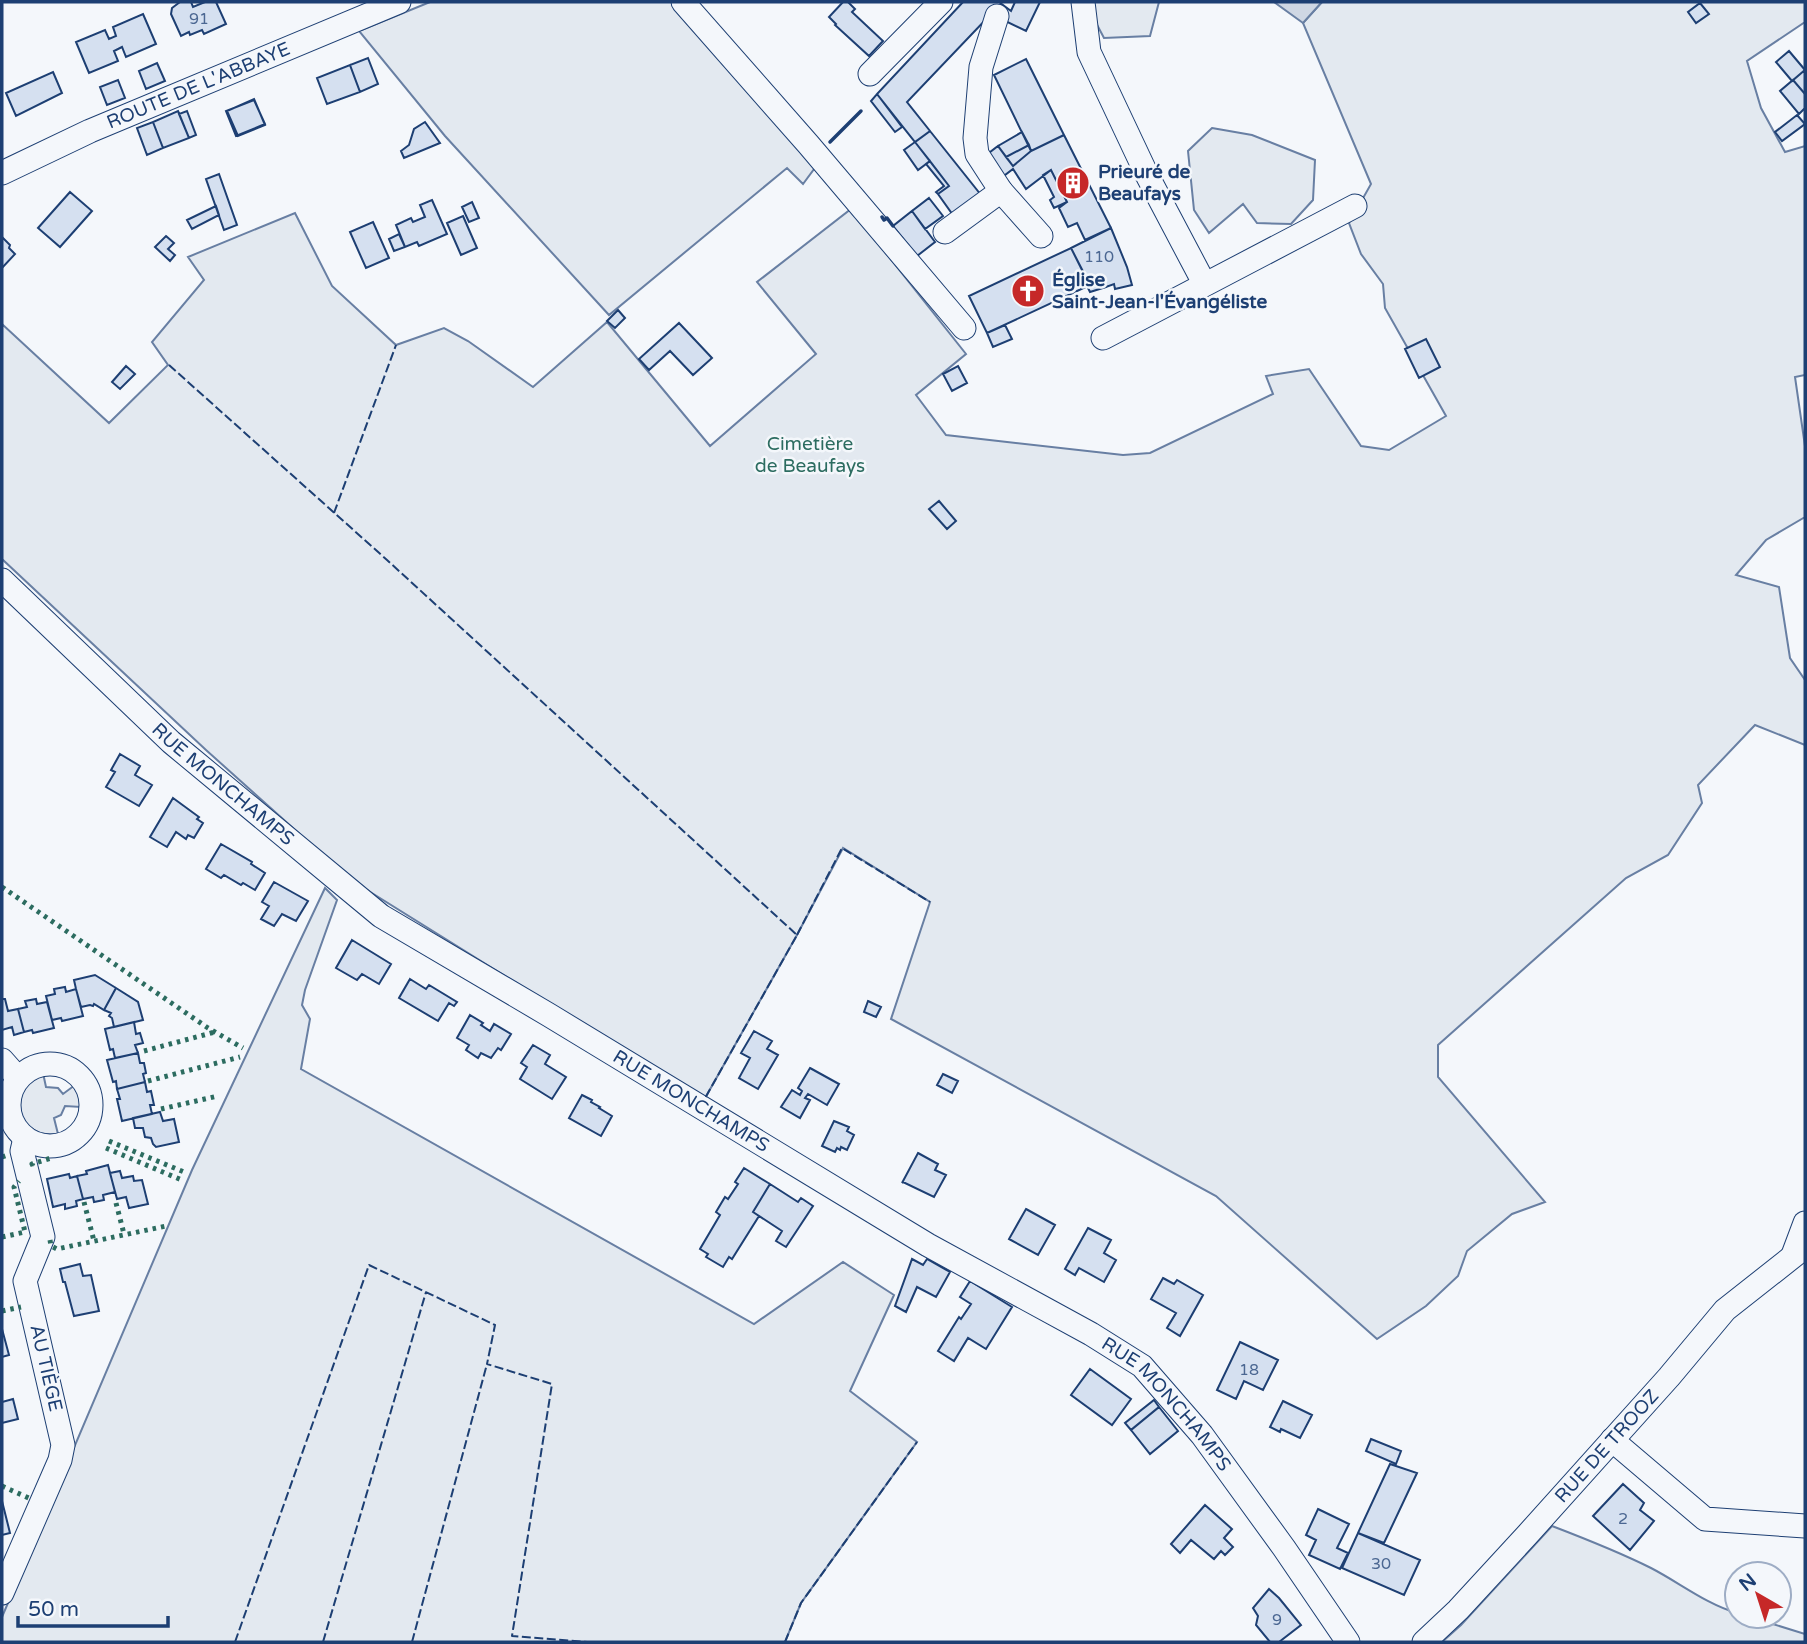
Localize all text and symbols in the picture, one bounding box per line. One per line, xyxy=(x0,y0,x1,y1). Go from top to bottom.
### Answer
house number: 91 xyxy=(189,9,209,29)
street label: ROUTE DE L'ABBAYE xyxy=(104,38,293,134)
place label: Prieuré de Beaufays xyxy=(1098,161,1191,206)
building icon: Prieuré de Beaufays xyxy=(1054,164,1092,202)
house number: 110 xyxy=(1084,247,1114,267)
place label: Église Saint-Jean-l'Évangéliste xyxy=(1052,268,1267,314)
church icon: Église Saint-Jean-l'Évangéliste xyxy=(1009,272,1047,310)
park label: Cimetière de Beaufays xyxy=(755,433,865,477)
street label: RUE MONCHAMPS xyxy=(147,719,298,850)
street label: RUE MONCHAMPS xyxy=(609,1045,773,1157)
street label: AU TIÈGE xyxy=(25,1322,67,1414)
street label: RUE MONCHAMPS xyxy=(1098,1333,1235,1475)
house number: 18 xyxy=(1239,1360,1259,1380)
street label: RUE DE TROOZ xyxy=(1550,1385,1663,1507)
house number: 2 xyxy=(1618,1509,1628,1529)
house number: 30 xyxy=(1371,1554,1391,1574)
north arrow xyxy=(1723,1560,1793,1630)
text: N xyxy=(1735,1569,1761,1596)
scale bar xyxy=(18,1584,168,1628)
text: 50 m xyxy=(28,1597,79,1622)
house number: 9 xyxy=(1272,1610,1282,1630)

